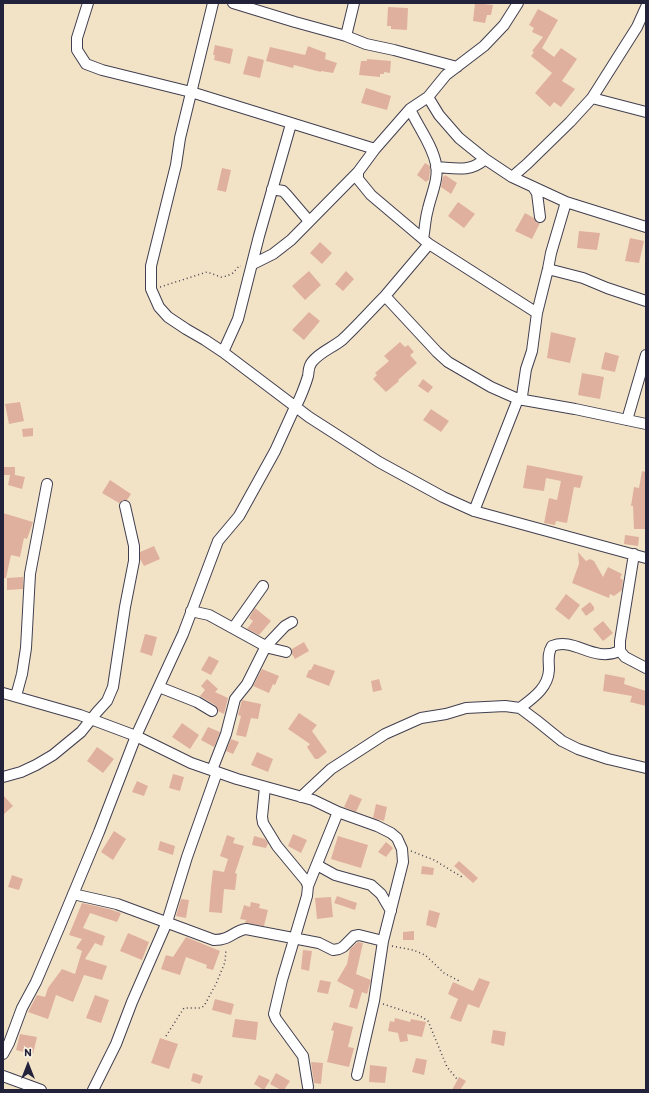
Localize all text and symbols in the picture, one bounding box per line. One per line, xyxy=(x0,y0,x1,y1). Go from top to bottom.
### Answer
north arrow xyxy=(8,1045,48,1085)
text: N xyxy=(24,1046,32,1059)

